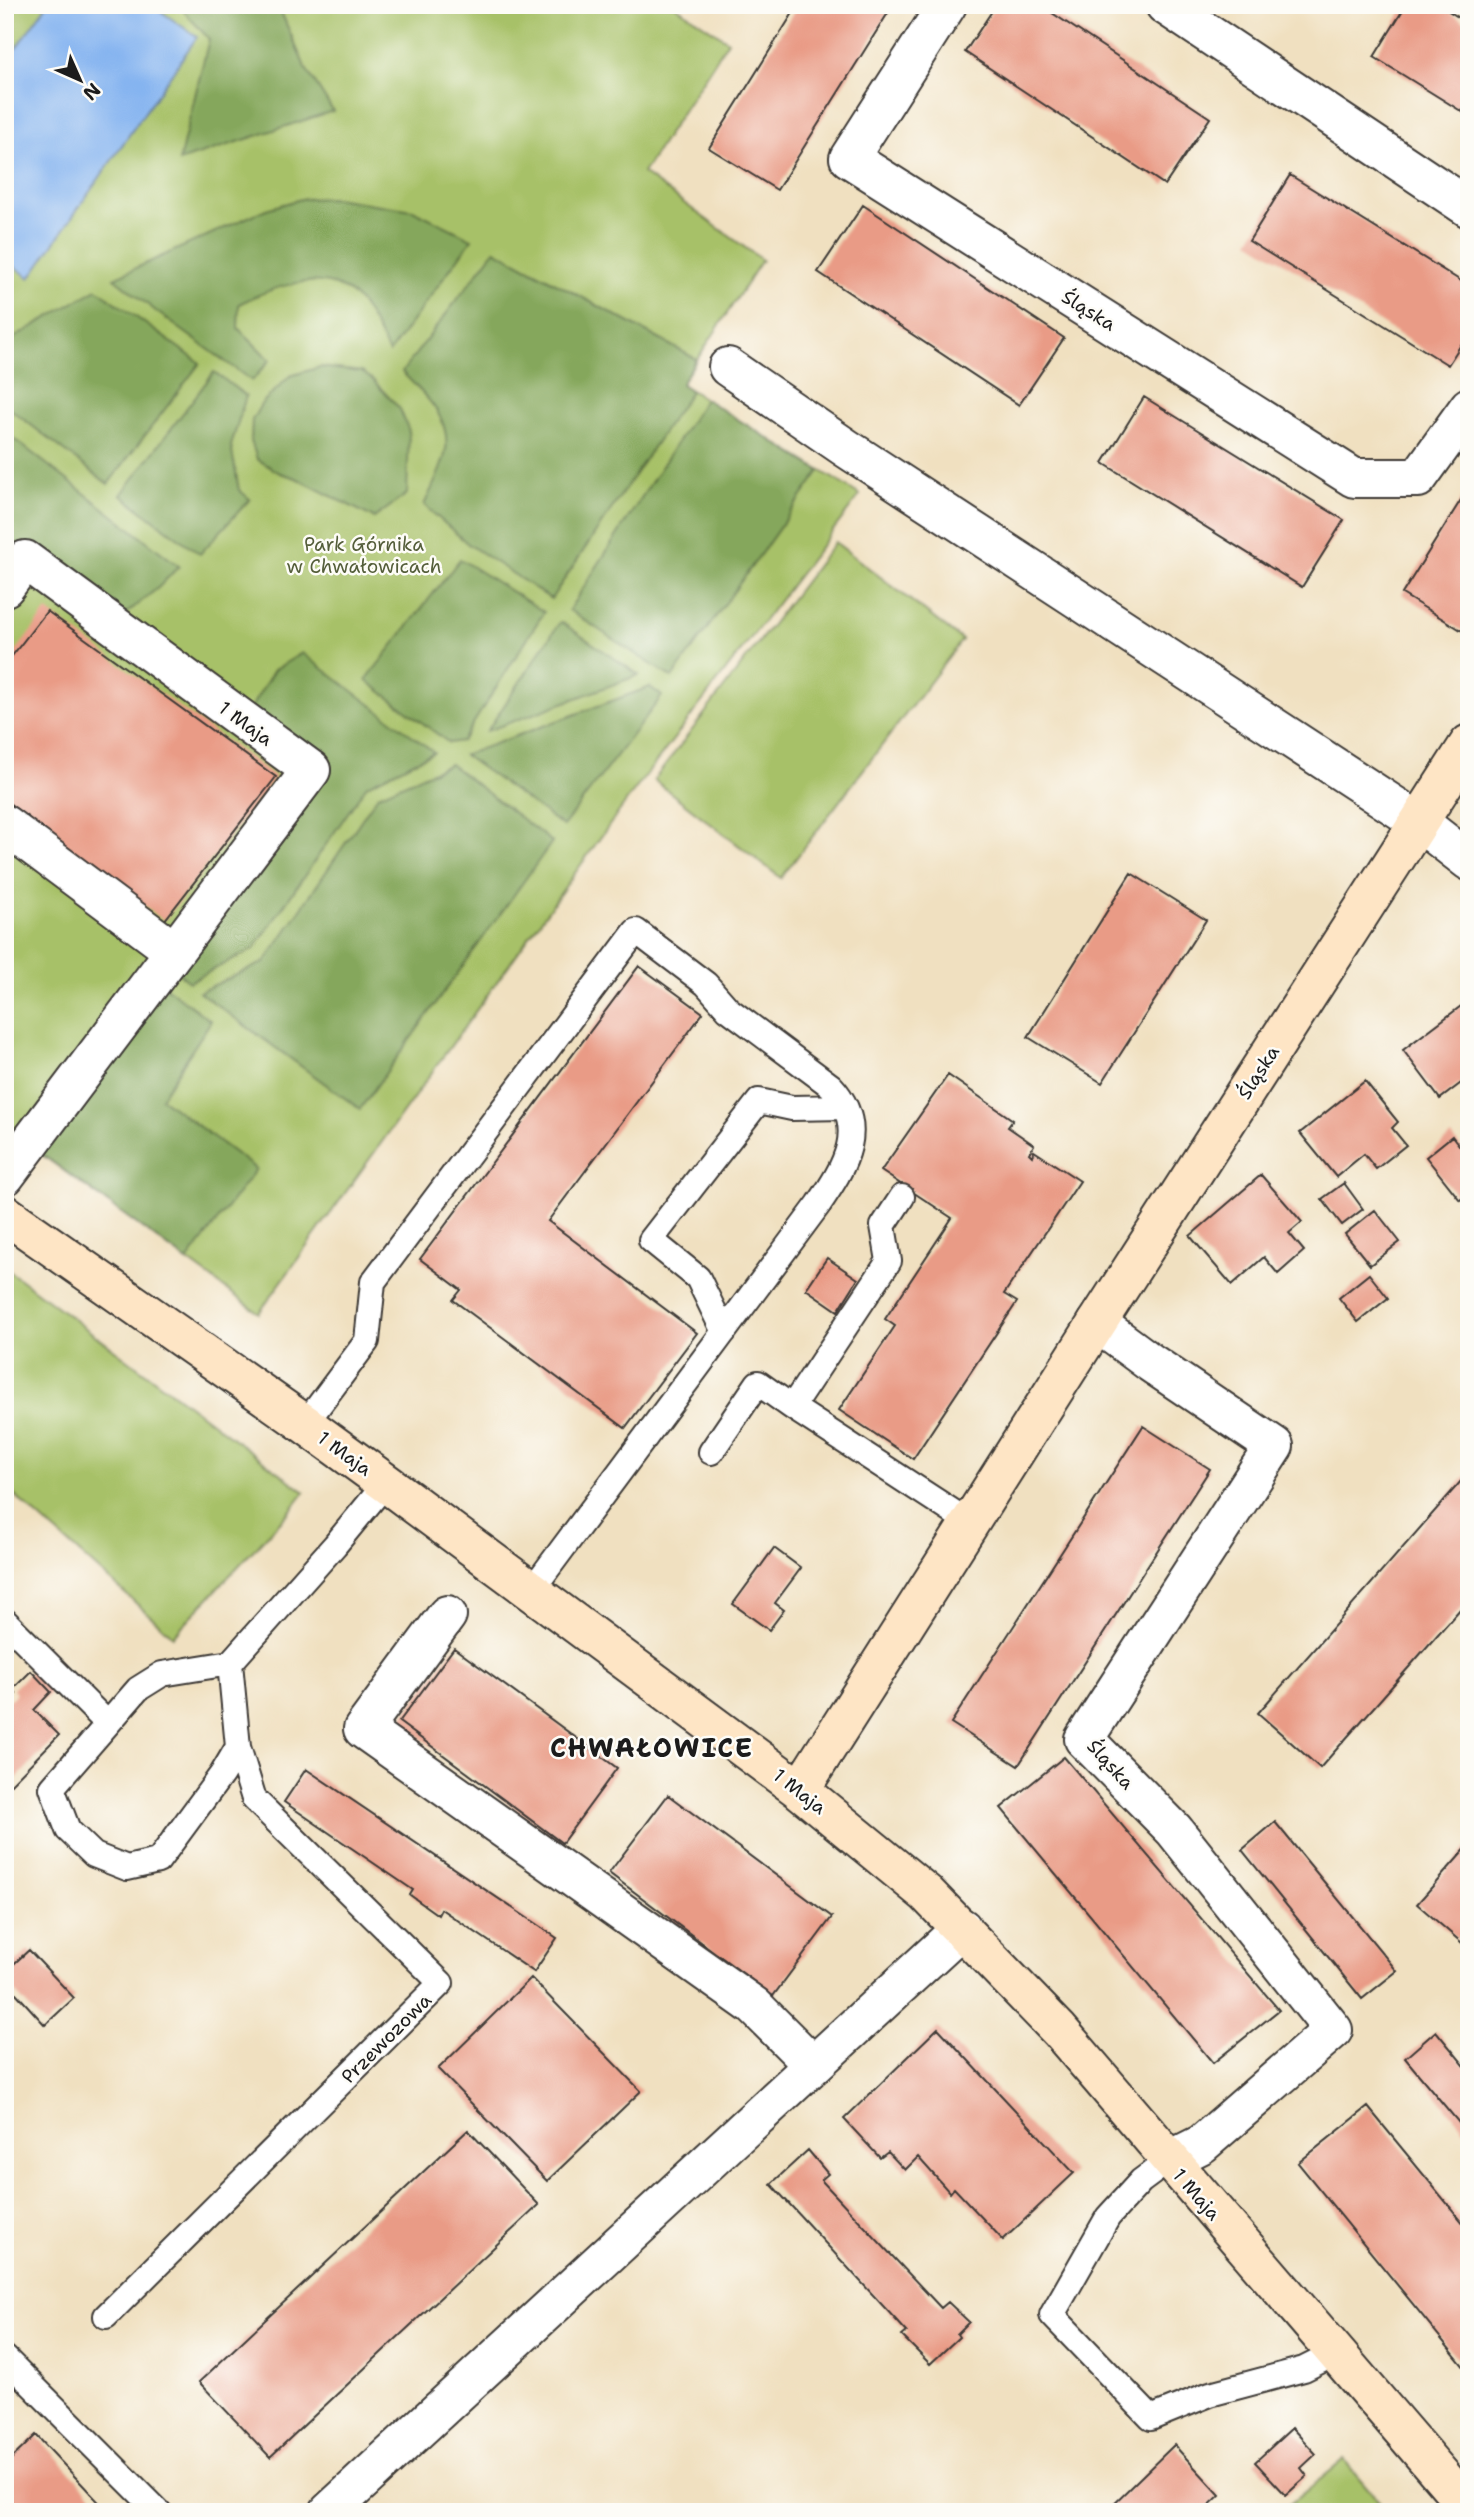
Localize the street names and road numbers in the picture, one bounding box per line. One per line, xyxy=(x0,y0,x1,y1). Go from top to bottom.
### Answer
street label: Śląska xyxy=(1057,283,1121,337)
street label: 1 Maja xyxy=(214,695,278,752)
street label: Śląska xyxy=(1231,1040,1285,1104)
street label: 1 Maja xyxy=(313,1425,377,1482)
street label: Śląska xyxy=(1082,1733,1141,1795)
street label: 1 Maja xyxy=(768,1763,832,1820)
street label: Przewozowa xyxy=(336,1988,437,2089)
street label: 1 Maja xyxy=(1167,2163,1226,2226)

